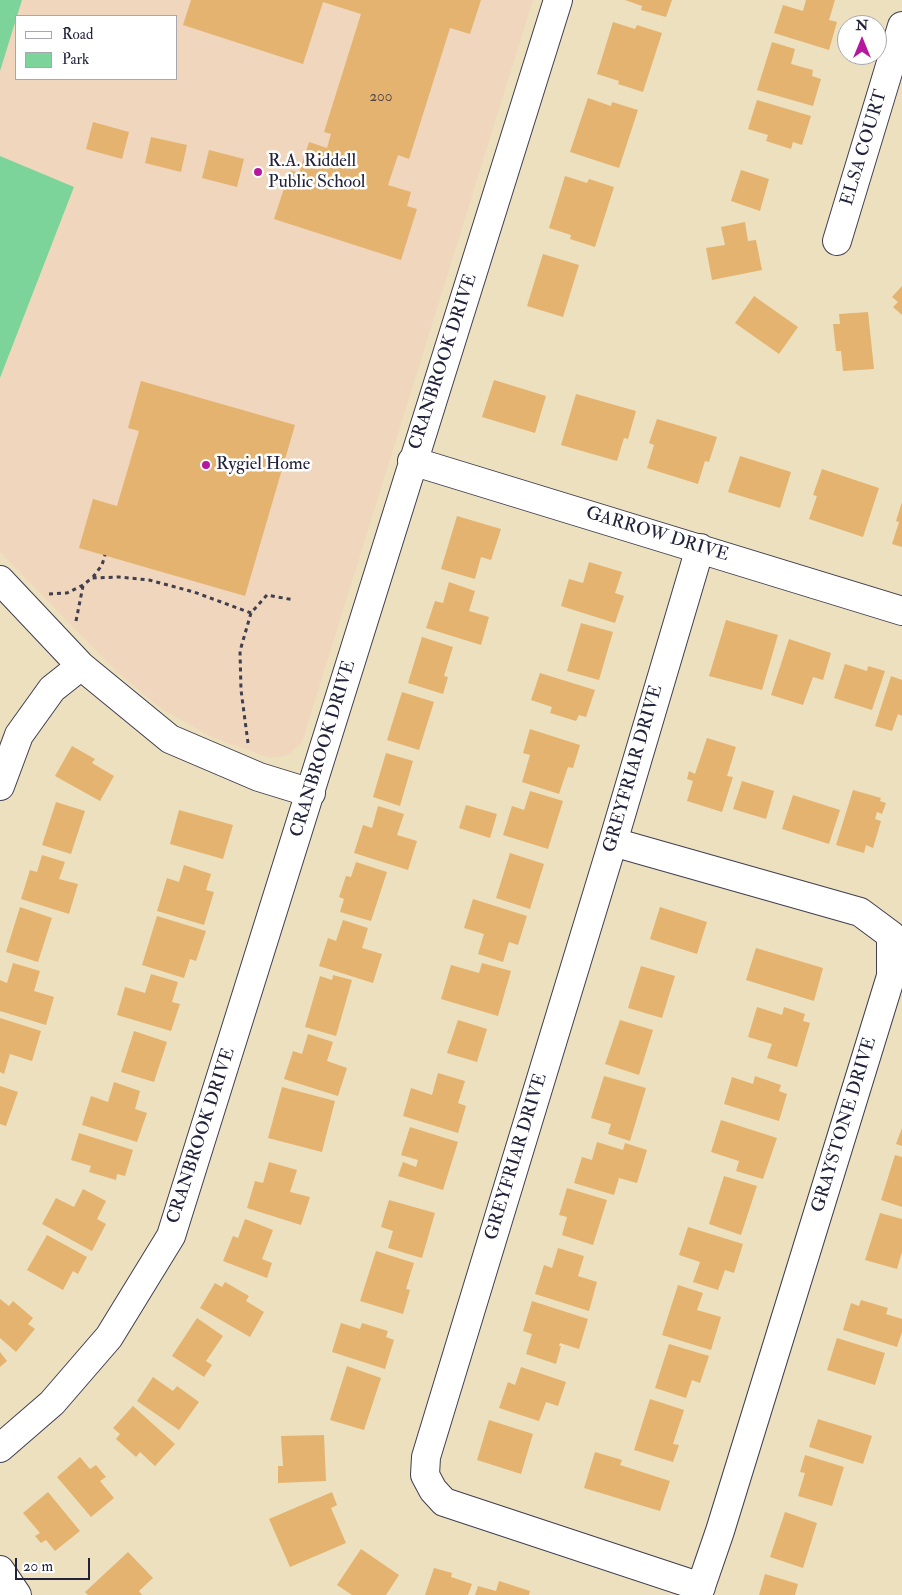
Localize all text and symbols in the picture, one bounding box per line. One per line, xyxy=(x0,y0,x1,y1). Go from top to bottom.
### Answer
legend xyxy=(15,15,178,80)
north arrow xyxy=(837,15,887,65)
text: N xyxy=(856,17,868,34)
text: Road xyxy=(62,25,93,44)
text: Park xyxy=(62,50,89,69)
street label: ELSA COURT xyxy=(837,88,893,208)
house number: 200 xyxy=(370,89,392,107)
place label: R.A. Riddell Public School xyxy=(268,151,365,193)
marker: R.A. Riddell Public School xyxy=(252,166,264,178)
street label: CRANBROOK DRIVE xyxy=(405,271,483,453)
place label: Rygiel Home xyxy=(216,454,310,476)
marker: Rygiel Home xyxy=(200,459,212,471)
street label: GARROW DRIVE xyxy=(583,503,731,567)
street label: CRANBROOK DRIVE xyxy=(287,658,361,840)
street label: GREYFRIAR DRIVE xyxy=(600,683,668,855)
street label: GRAYSTONE DRIVE xyxy=(808,1035,882,1215)
street label: CRANBROOK DRIVE xyxy=(163,1045,241,1227)
street label: GREYFRIAR DRIVE xyxy=(481,1071,553,1243)
scale bar xyxy=(18,1548,92,1580)
text: 20 m xyxy=(23,1557,53,1576)

